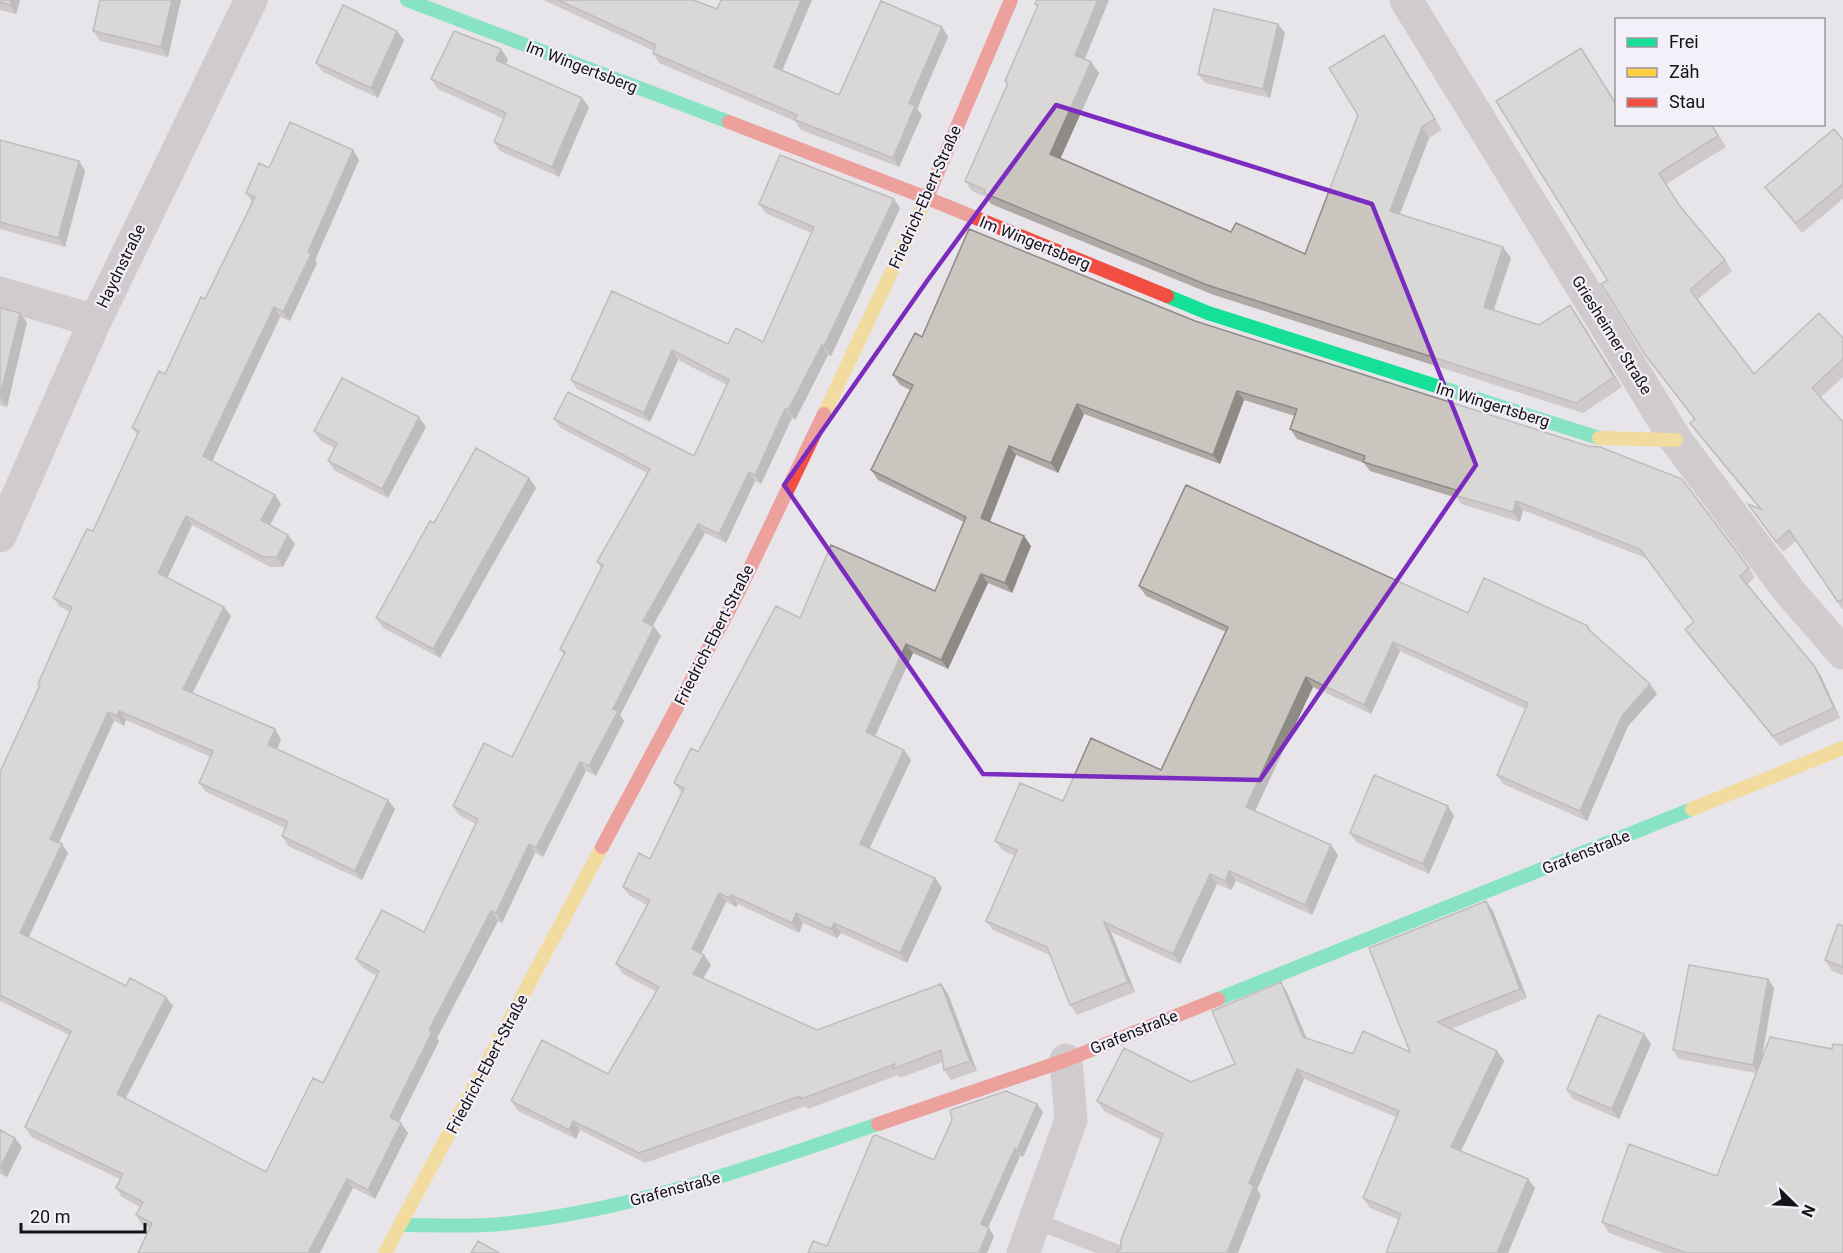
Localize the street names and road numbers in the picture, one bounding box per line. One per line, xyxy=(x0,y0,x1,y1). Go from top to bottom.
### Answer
street label: Im Wingertsberg xyxy=(524,37,640,97)
street label: Friedrich-Ebert-Straße xyxy=(885,122,965,272)
street label: Im Wingertsberg xyxy=(977,212,1093,274)
street label: Haydnstraße xyxy=(93,221,149,311)
street label: Griesheimer Straße xyxy=(1568,272,1656,398)
street label: Im Wingertsberg xyxy=(1434,379,1552,431)
street label: Friedrich-Ebert-Straße xyxy=(670,562,758,708)
street label: Grafenstraße xyxy=(1539,826,1633,878)
street label: Friedrich-Ebert-Straße xyxy=(442,991,532,1137)
street label: Grafenstraße xyxy=(1087,1006,1181,1058)
street label: Grafenstraße xyxy=(628,1168,722,1210)

